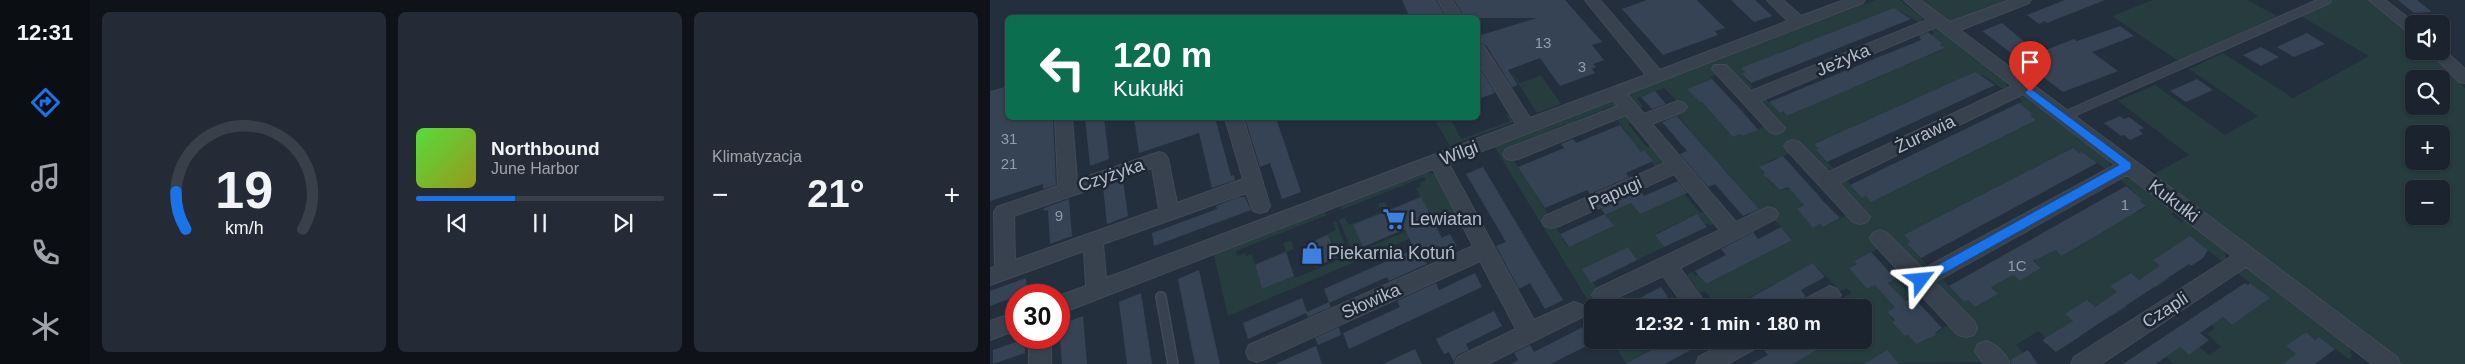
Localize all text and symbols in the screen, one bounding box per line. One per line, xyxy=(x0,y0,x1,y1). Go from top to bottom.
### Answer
map controls xyxy=(2405,15,2450,225)
button: sound xyxy=(2405,15,2450,60)
text: 12:31 xyxy=(17,20,73,45)
house number: 13 xyxy=(1535,34,1551,51)
icon: left xyxy=(1030,35,1095,100)
text: 120 m xyxy=(1113,35,1212,74)
street label: Jeżyka xyxy=(1813,39,1874,80)
pin xyxy=(2009,41,2051,92)
icon: arrive xyxy=(2016,48,2044,76)
house number: 3 xyxy=(1578,58,1586,75)
button: search xyxy=(2405,70,2450,115)
text: Kukułki xyxy=(1113,76,1184,101)
icon: directions xyxy=(28,85,63,120)
street label: Żurawia xyxy=(1892,111,1959,157)
button: + xyxy=(2405,125,2450,170)
house number: 31 xyxy=(1001,130,1017,147)
street label: Wilgi xyxy=(1437,137,1481,169)
text: Northbound xyxy=(491,138,600,159)
text: Klimatyzacja xyxy=(712,148,802,165)
street label: Czyżyka xyxy=(1076,154,1147,196)
house number: 21 xyxy=(1001,155,1017,172)
icon: music xyxy=(28,160,63,195)
text: June Harbor xyxy=(491,160,579,177)
text: 19 xyxy=(215,161,273,219)
street label: Papugi xyxy=(1585,172,1645,214)
text: 21° xyxy=(807,173,865,215)
street label: Kukułki xyxy=(2145,176,2203,226)
text: − xyxy=(712,179,728,210)
text: + xyxy=(944,179,960,210)
button: − xyxy=(2405,180,2450,225)
house number: 1 xyxy=(2121,196,2129,213)
supermarket icon: Lewiatan xyxy=(1381,206,1407,232)
house number: 9 xyxy=(1055,207,1063,224)
icon: previous xyxy=(443,209,471,237)
icon: pause xyxy=(526,209,554,237)
icon: next xyxy=(609,209,637,237)
place label: Lewiatan xyxy=(1410,209,1482,229)
text: km/h xyxy=(225,218,263,238)
icon: phone xyxy=(28,235,63,270)
shop icon: Piekarnia Kotuń xyxy=(1299,240,1325,266)
place label: Piekarnia Kotuń xyxy=(1328,243,1455,263)
position arrow xyxy=(1894,253,1946,305)
house number: 1C xyxy=(2007,257,2027,274)
street label: Słowika xyxy=(1339,279,1404,323)
speed limit sign: 30 xyxy=(1005,284,1070,349)
street label: Czapli xyxy=(2139,288,2191,332)
icon: climate xyxy=(28,309,63,344)
text: 12:32 · 1 min · 180 m xyxy=(1635,313,1821,334)

